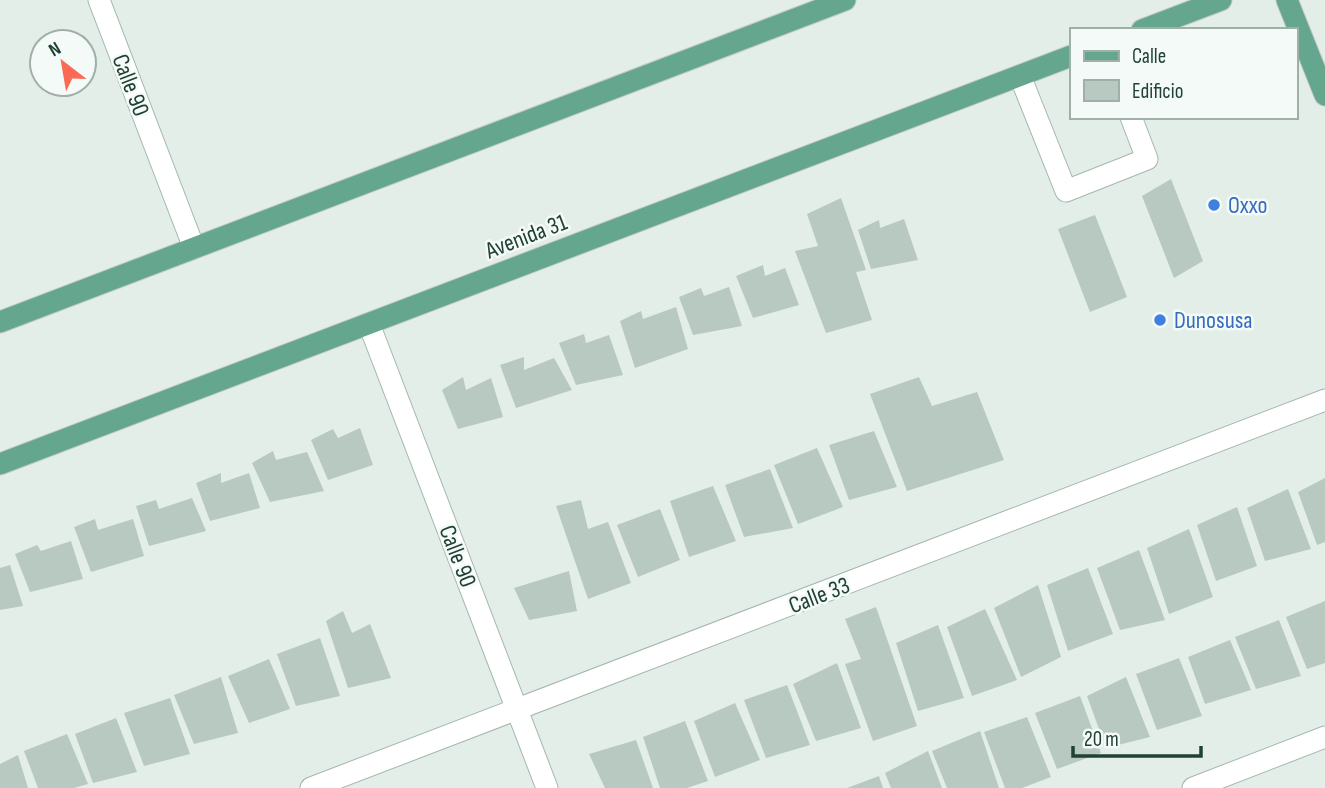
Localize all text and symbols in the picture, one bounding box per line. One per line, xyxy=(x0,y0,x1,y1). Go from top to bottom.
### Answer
north arrow xyxy=(28,28,98,98)
legend xyxy=(1070,28,1297,119)
text: N xyxy=(45,37,65,62)
text: Calle xyxy=(1132,44,1166,69)
street label: Calle 90 xyxy=(105,50,156,120)
text: Edificio xyxy=(1132,79,1183,104)
place label: Oxxo xyxy=(1228,191,1267,220)
marker: Oxxo xyxy=(1206,197,1222,213)
street label: Avenida 31 xyxy=(480,207,572,266)
place label: Dunosusa xyxy=(1174,306,1252,335)
marker: Dunosusa xyxy=(1152,312,1168,328)
street label: Calle 90 xyxy=(432,521,483,591)
street label: Calle 33 xyxy=(785,571,854,620)
scale bar xyxy=(1073,714,1201,758)
text: 20 m xyxy=(1084,727,1119,752)

